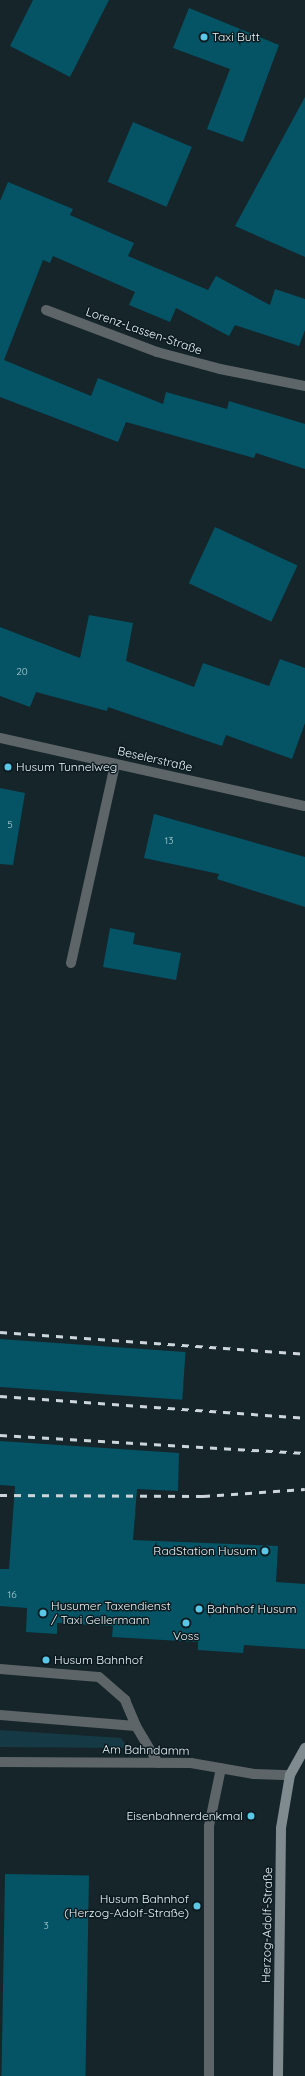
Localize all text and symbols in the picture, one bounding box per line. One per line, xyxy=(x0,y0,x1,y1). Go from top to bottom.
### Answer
place label: Taxi Butt xyxy=(212,30,260,44)
marker: Taxi Butt xyxy=(199,32,209,42)
street label: Lorenz-Lassen-Straße xyxy=(84,304,204,358)
house number: 20 xyxy=(16,666,28,678)
street label: Beselerstraße xyxy=(116,743,194,775)
place label: Husum Tunnelweg xyxy=(16,760,117,774)
marker: Husum Tunnelweg xyxy=(3,762,13,772)
house number: 5 xyxy=(7,819,13,831)
house number: 13 xyxy=(165,835,173,847)
place label: RadStation Husum xyxy=(153,1544,257,1558)
marker: RadStation Husum xyxy=(260,1546,270,1556)
house number: 16 xyxy=(7,1589,17,1601)
place label: Husumer Taxendienst / Taxi Gellermann xyxy=(51,1599,171,1627)
place label: Bahnhof Husum xyxy=(207,1602,296,1616)
marker: Bahnhof Husum xyxy=(194,1604,204,1614)
marker: Husumer Taxendienst / Taxi Gellermann xyxy=(38,1608,48,1618)
marker: Voss xyxy=(181,1618,191,1628)
place label: Voss xyxy=(173,1629,199,1643)
place label: Husum Bahnhof xyxy=(54,1653,143,1667)
marker: Husum Bahnhof xyxy=(41,1655,51,1665)
street label: Am Bahndamm xyxy=(102,1742,190,1758)
place label: Eisenbahnerdenkmal xyxy=(126,1809,243,1823)
marker: Eisenbahnerdenkmal xyxy=(246,1811,256,1821)
street label: Herzog-Adolf-Straße xyxy=(259,1867,275,1983)
place label: Husum Bahnhof (Herzog-Adolf-Straße) xyxy=(64,1892,189,1920)
marker: Husum Bahnhof (Herzog-Adolf-Straße) xyxy=(192,1901,202,1911)
house number: 3 xyxy=(43,1920,49,1932)

